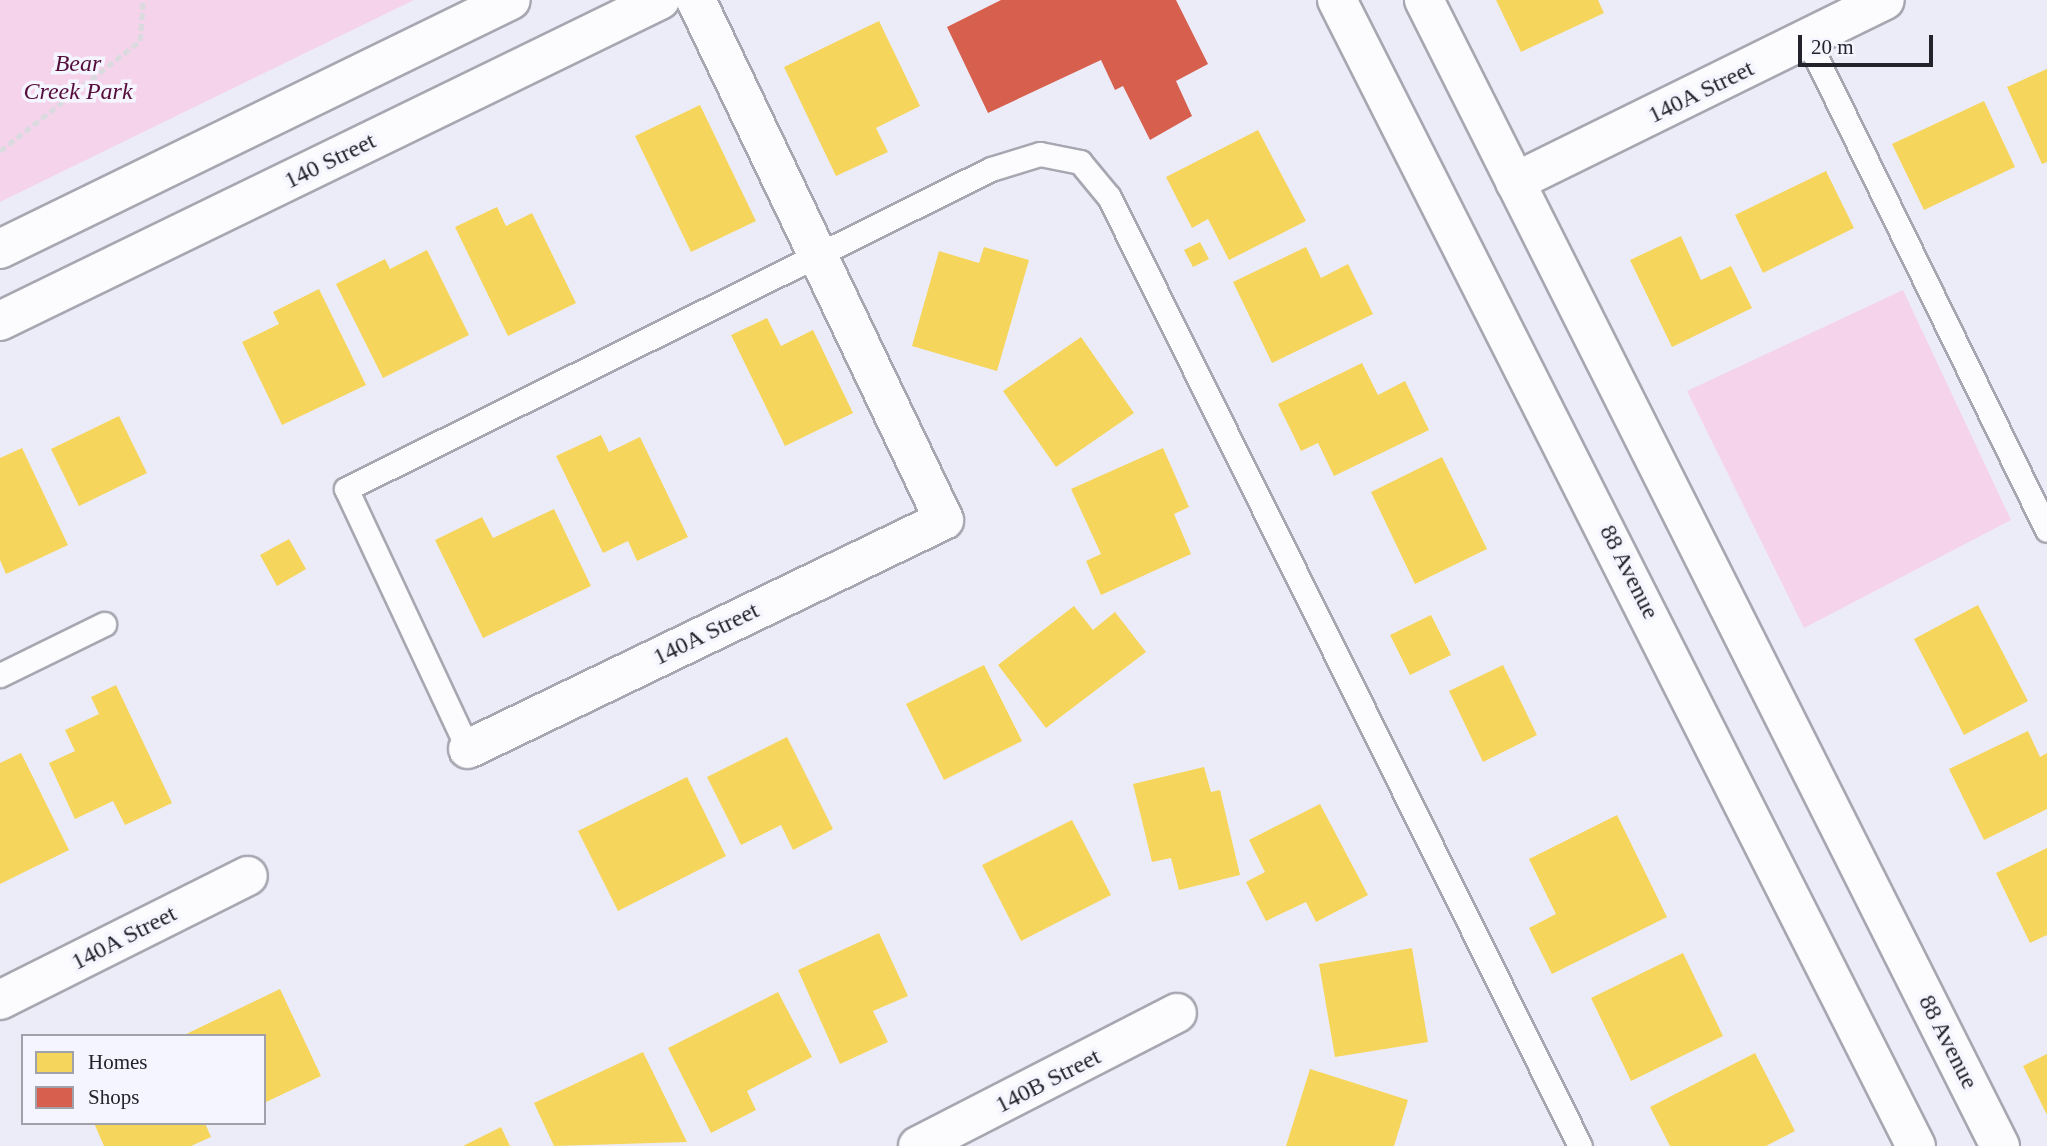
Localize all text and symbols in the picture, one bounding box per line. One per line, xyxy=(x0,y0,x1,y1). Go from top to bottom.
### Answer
scale bar xyxy=(1802,21,1937,65)
text: 20 m xyxy=(1811,35,1854,59)
park label: Bear Creek Park xyxy=(23,50,133,106)
street label: 140A Street xyxy=(1643,54,1759,130)
street label: 140 Street xyxy=(280,127,380,195)
street label: 88 Avenue xyxy=(1593,520,1665,624)
street label: 140A Street xyxy=(648,596,764,672)
street label: 140A Street xyxy=(66,899,182,977)
street label: 88 Avenue xyxy=(1912,990,1984,1094)
legend xyxy=(21,1034,266,1125)
street label: 140B Street xyxy=(991,1042,1105,1120)
text: Homes xyxy=(88,1050,148,1074)
text: Shops xyxy=(88,1085,139,1109)

